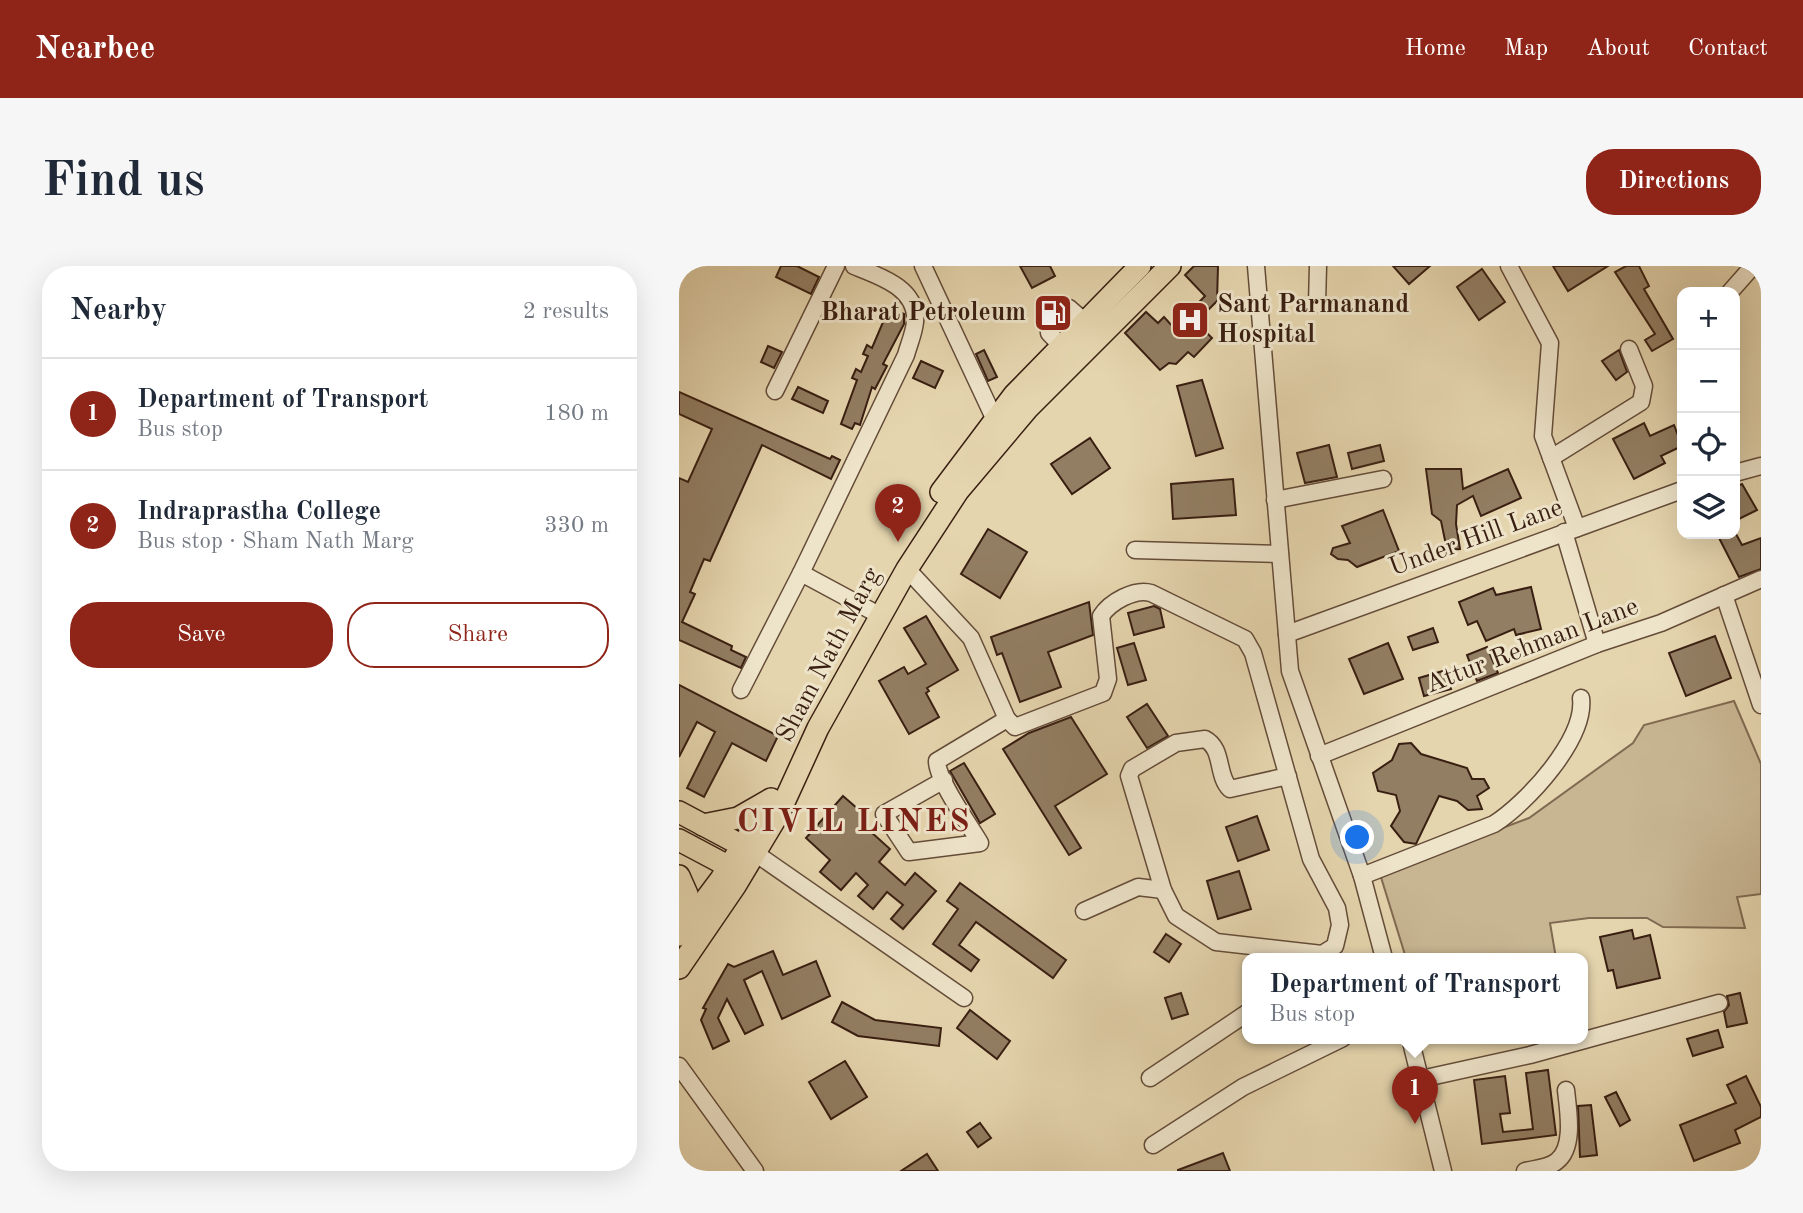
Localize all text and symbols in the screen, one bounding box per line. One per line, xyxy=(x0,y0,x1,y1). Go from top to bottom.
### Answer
text: Nearbee xyxy=(35,33,155,66)
text: Home xyxy=(1405,37,1466,61)
text: Map xyxy=(1504,37,1548,61)
text: About xyxy=(1586,37,1650,61)
text: Contact xyxy=(1688,37,1768,61)
button: Directions xyxy=(1586,149,1761,215)
text: Find us xyxy=(42,158,205,207)
map controls xyxy=(1677,287,1740,539)
button: + xyxy=(1677,287,1740,350)
fuel station icon: Bharat Petroleum xyxy=(1032,292,1074,334)
place label: Sant Parmanand Hospital xyxy=(1217,292,1409,348)
text: Nearby xyxy=(70,296,167,326)
hospital icon: Sant Parmanand Hospital xyxy=(1169,299,1211,341)
text: 2 results xyxy=(523,300,609,323)
place label: Bharat Petroleum xyxy=(820,300,1026,326)
button: − xyxy=(1677,350,1740,413)
text: Department of Transport xyxy=(137,387,428,413)
text: 1 xyxy=(86,402,100,425)
text: 180 m xyxy=(544,402,609,425)
button: locate xyxy=(1677,413,1740,476)
text: Bus stop xyxy=(137,418,223,441)
button: layers xyxy=(1677,476,1740,539)
pin: 2 xyxy=(875,484,921,542)
street label: Under Hill Lane xyxy=(1386,495,1566,581)
text: Indraprastha College xyxy=(137,499,381,525)
text: 2 xyxy=(86,514,100,537)
text: 330 m xyxy=(544,514,609,537)
text: Bus stop · Sham Nath Marg xyxy=(137,530,414,553)
street label: Sham Nath Marg xyxy=(772,563,886,747)
street label: Attur Rehman Lane xyxy=(1422,593,1642,699)
button: Save xyxy=(70,602,333,668)
button: Share xyxy=(347,602,609,668)
district label: CIVIL LINES xyxy=(737,806,971,839)
your location xyxy=(1340,820,1374,854)
popup xyxy=(1242,953,1588,1044)
text: Department of Transport xyxy=(1269,972,1561,998)
text: Bus stop xyxy=(1269,1003,1355,1026)
pin: 1 xyxy=(1392,1066,1438,1124)

